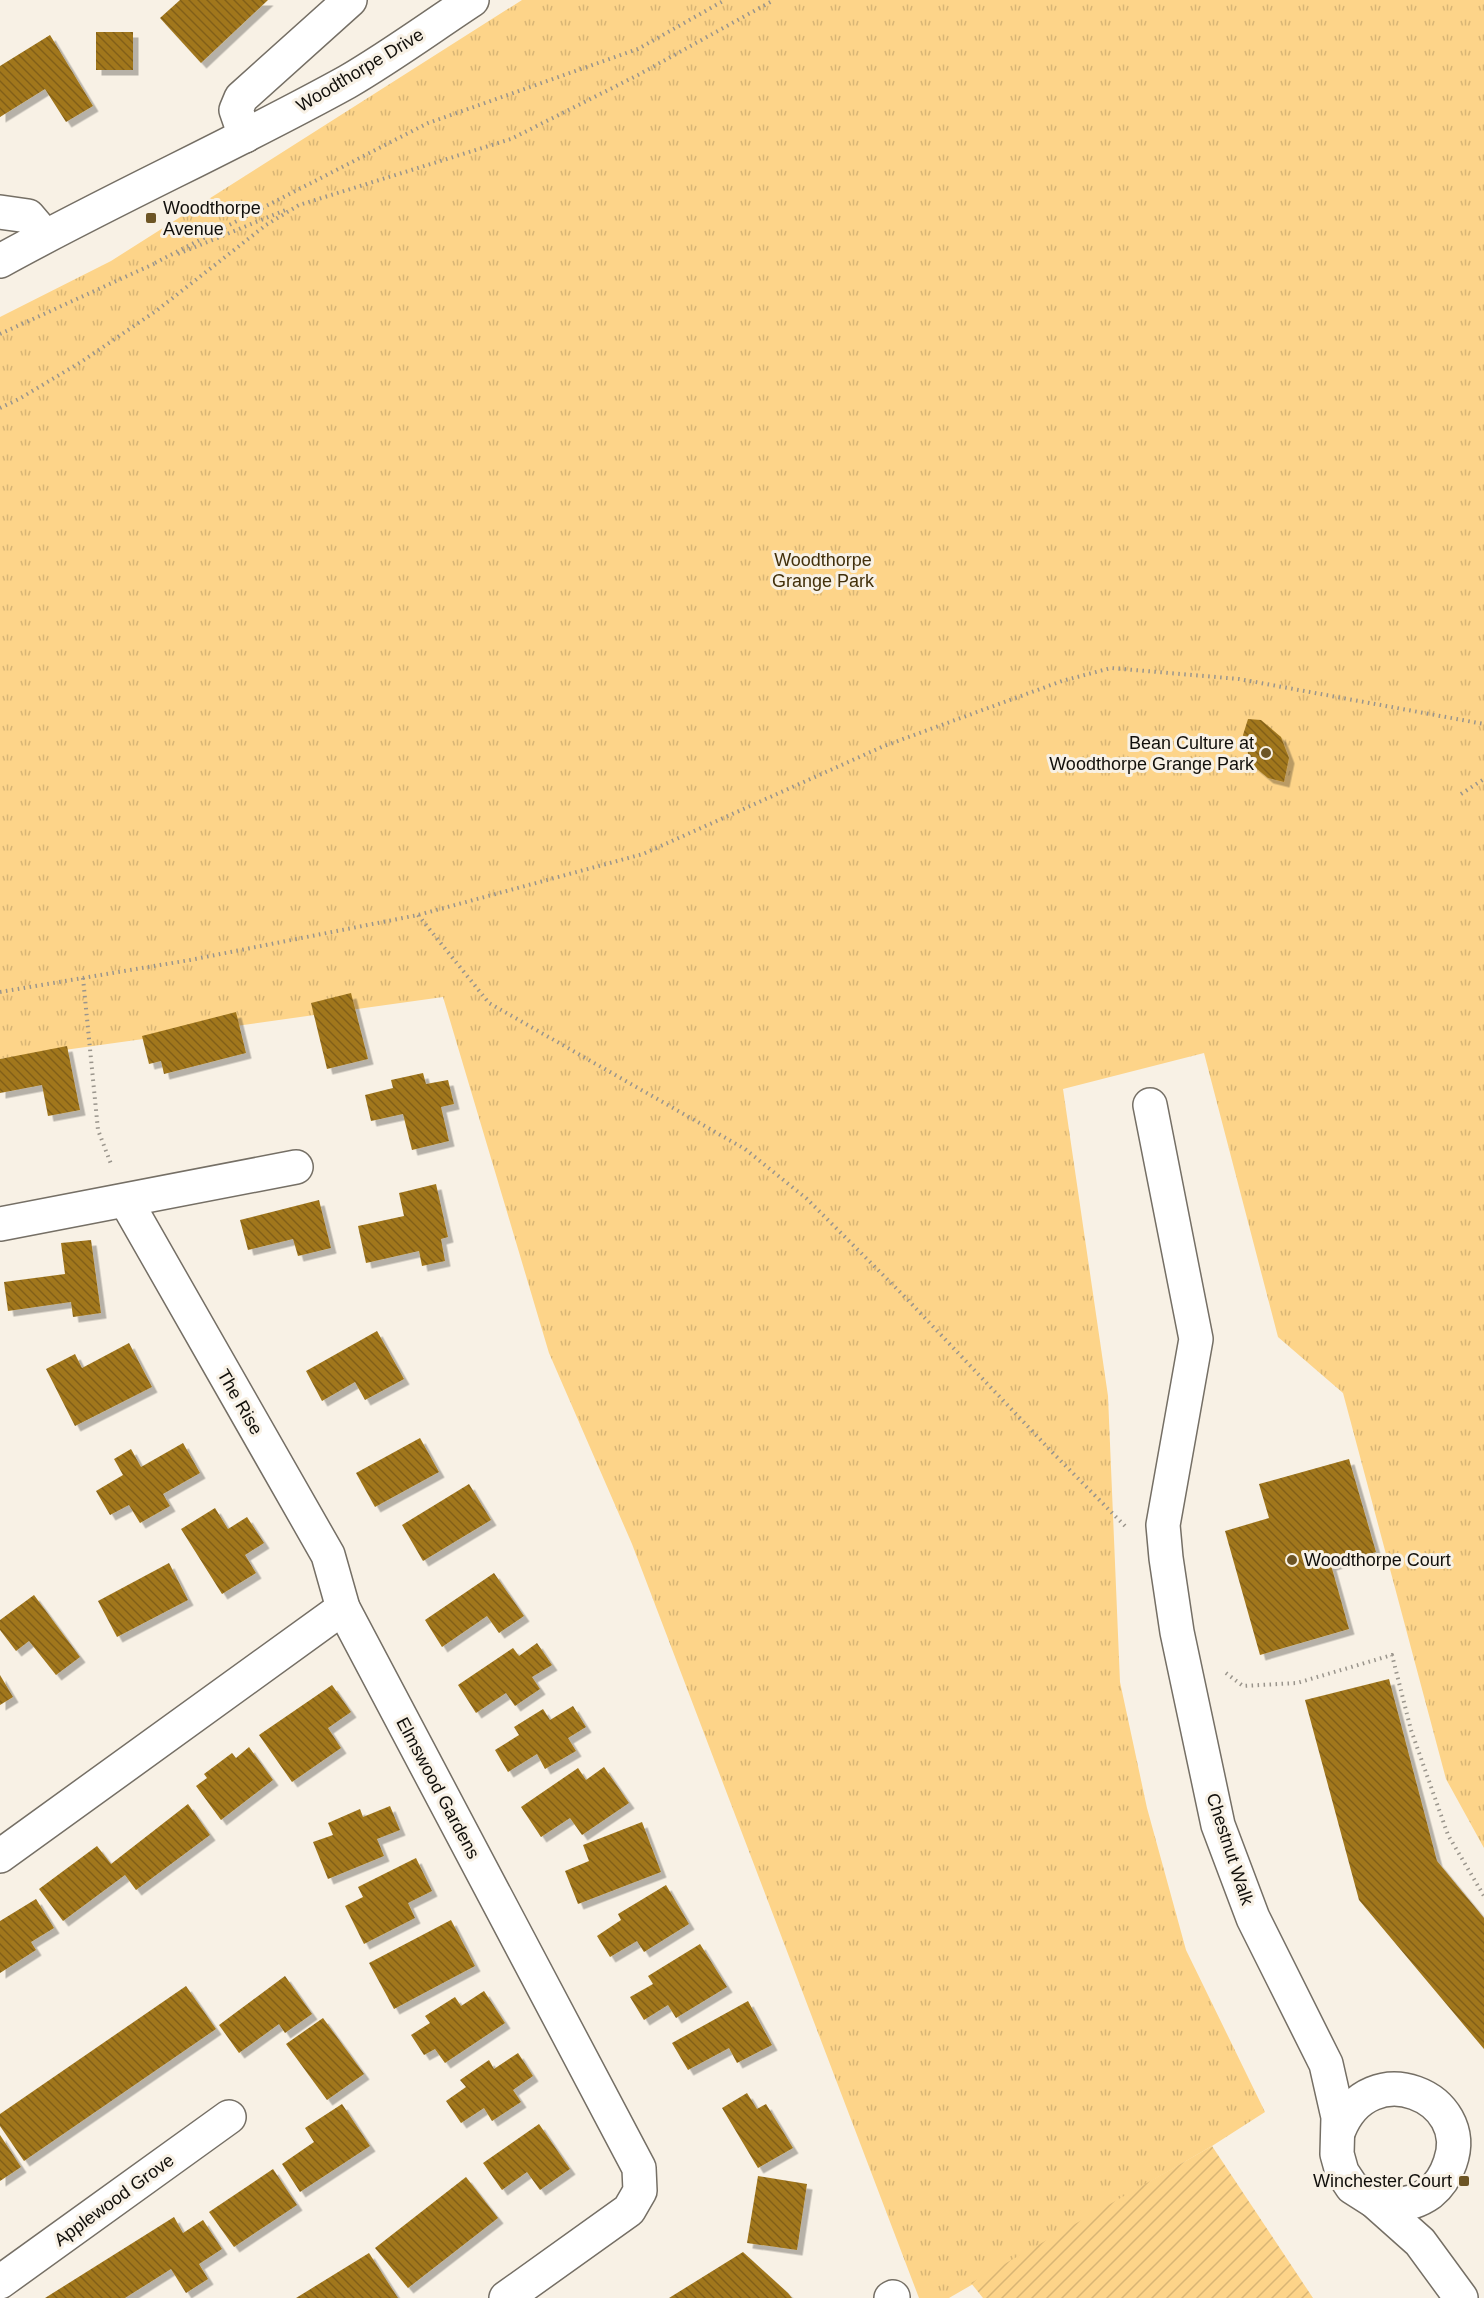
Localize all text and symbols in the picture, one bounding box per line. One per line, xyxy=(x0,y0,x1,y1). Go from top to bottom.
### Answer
street label: Woodthorpe Drive xyxy=(293,24,427,116)
place label: Woodthorpe Avenue xyxy=(163,198,261,239)
marker: Woodthorpe Avenue xyxy=(144,211,158,225)
park label: Woodthorpe Grange Park xyxy=(772,550,875,591)
place label: Bean Culture at Woodthorpe Grange Park xyxy=(1049,733,1255,774)
marker: Bean Culture at Woodthorpe Grange Park xyxy=(1259,746,1273,760)
street label: The Rise xyxy=(213,1366,267,1438)
place label: Woodthorpe Court xyxy=(1304,1550,1451,1570)
marker: Woodthorpe Court xyxy=(1285,1553,1299,1567)
street label: Elmswood Gardens xyxy=(392,1714,484,1862)
street label: Chestnut Walk xyxy=(1203,1791,1258,1908)
street label: Applewood Grove xyxy=(50,2150,178,2250)
place label: Winchester Court xyxy=(1313,2171,1452,2191)
marker: Winchester Court xyxy=(1457,2174,1471,2188)

